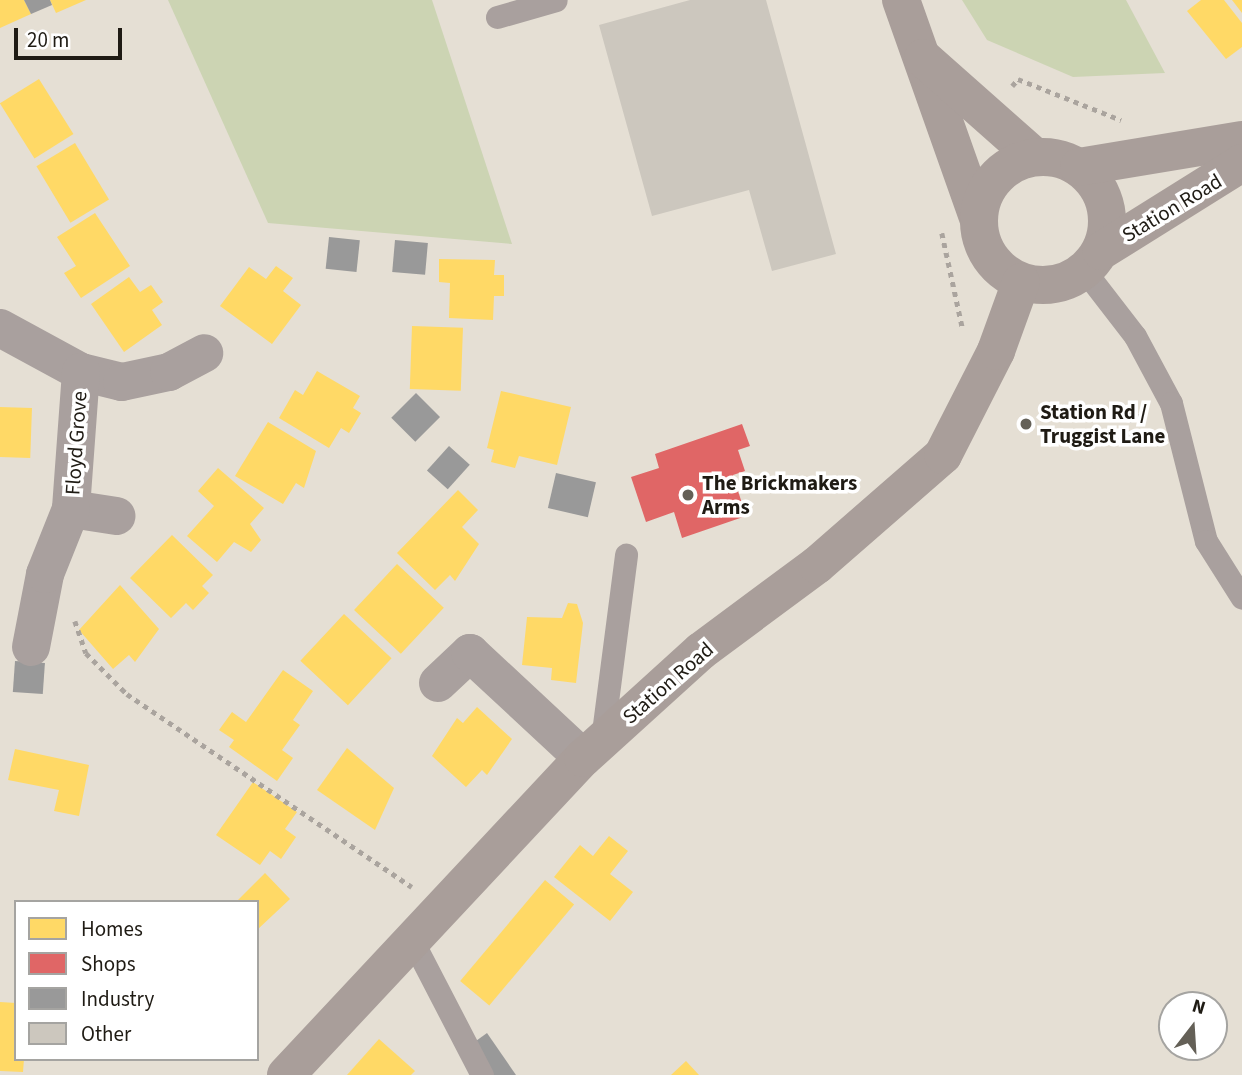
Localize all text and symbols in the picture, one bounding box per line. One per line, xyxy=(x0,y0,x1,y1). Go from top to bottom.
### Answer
scale bar xyxy=(18,14,126,58)
text: 20 m xyxy=(27,25,69,55)
street label: Station Road xyxy=(1117,168,1227,248)
street label: Floyd Grove xyxy=(60,390,92,496)
place label: Station Rd / Truggist Lane xyxy=(1040,399,1165,449)
marker: Station Rd / Truggist Lane xyxy=(1018,416,1034,432)
place label: The Brickmakers Arms xyxy=(702,470,857,520)
marker: The Brickmakers Arms xyxy=(680,487,696,503)
street label: Station Road xyxy=(617,637,719,729)
legend xyxy=(14,900,259,1061)
text: Homes xyxy=(81,914,143,944)
text: Shops xyxy=(81,949,135,979)
text: Industry xyxy=(81,984,154,1014)
north arrow xyxy=(1158,991,1228,1061)
text: N xyxy=(1189,993,1209,1022)
text: Other xyxy=(81,1019,131,1049)

